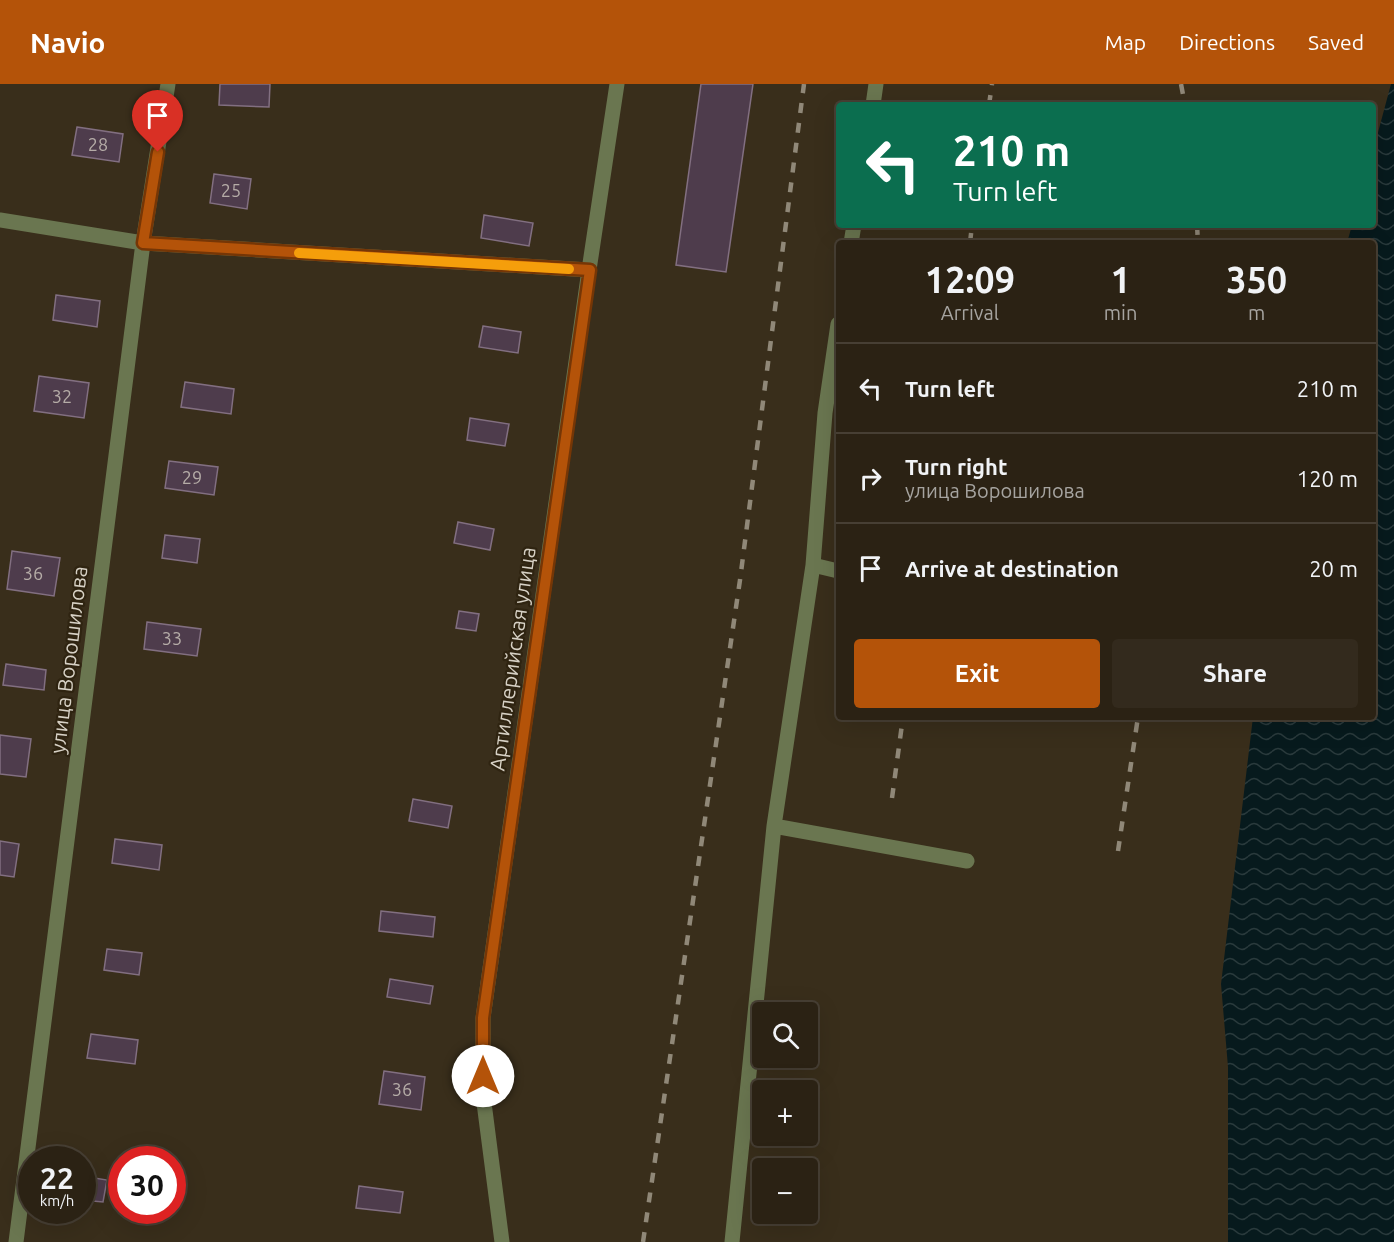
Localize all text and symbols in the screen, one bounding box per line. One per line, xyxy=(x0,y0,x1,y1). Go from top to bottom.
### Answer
text: Navio xyxy=(30,27,105,58)
text: Map xyxy=(1105,30,1146,54)
text: Directions xyxy=(1179,30,1275,54)
text: Saved xyxy=(1308,30,1364,54)
pin xyxy=(132,90,183,152)
icon: arrive xyxy=(141,99,174,132)
icon: left xyxy=(854,126,932,204)
text: 210 m xyxy=(953,127,1070,174)
house number: 28 xyxy=(88,134,108,154)
text: Turn left xyxy=(953,176,1057,206)
house number: 25 xyxy=(221,180,241,200)
text: 12:09 xyxy=(925,259,1015,300)
text: 1 xyxy=(1110,259,1131,300)
text: 350 xyxy=(1226,259,1287,300)
text: Arrival xyxy=(941,301,999,324)
text: min xyxy=(1104,301,1137,324)
text: m xyxy=(1248,301,1265,324)
icon: left xyxy=(854,372,887,405)
text: Turn left xyxy=(905,376,995,401)
text: 210 m xyxy=(1297,376,1358,401)
house number: 32 xyxy=(52,386,72,406)
text: Turn right xyxy=(905,454,1007,479)
icon: right xyxy=(854,462,887,495)
text: 120 m xyxy=(1297,466,1358,491)
house number: 29 xyxy=(182,467,202,487)
text: улица Ворошилова xyxy=(905,479,1085,502)
street label: Артиллерийская улица xyxy=(484,545,540,772)
icon: arrive xyxy=(854,552,887,585)
text: Arrive at destination xyxy=(905,556,1119,581)
text: 20 m xyxy=(1309,556,1358,581)
house number: 36 xyxy=(23,563,43,583)
street label: улица Ворошилова xyxy=(45,565,91,755)
house number: 33 xyxy=(162,628,182,648)
button: Exit xyxy=(854,639,1100,708)
button: Share xyxy=(1112,639,1358,708)
map controls xyxy=(752,1002,818,1224)
button: search xyxy=(752,1002,818,1068)
position arrow xyxy=(451,1044,515,1108)
house number: 36 xyxy=(392,1079,412,1099)
button: + xyxy=(752,1080,818,1146)
speed limit sign: 30 xyxy=(108,1146,186,1224)
button: − xyxy=(752,1158,818,1224)
text: 22 xyxy=(40,1161,74,1195)
text: km/h xyxy=(40,1192,74,1209)

